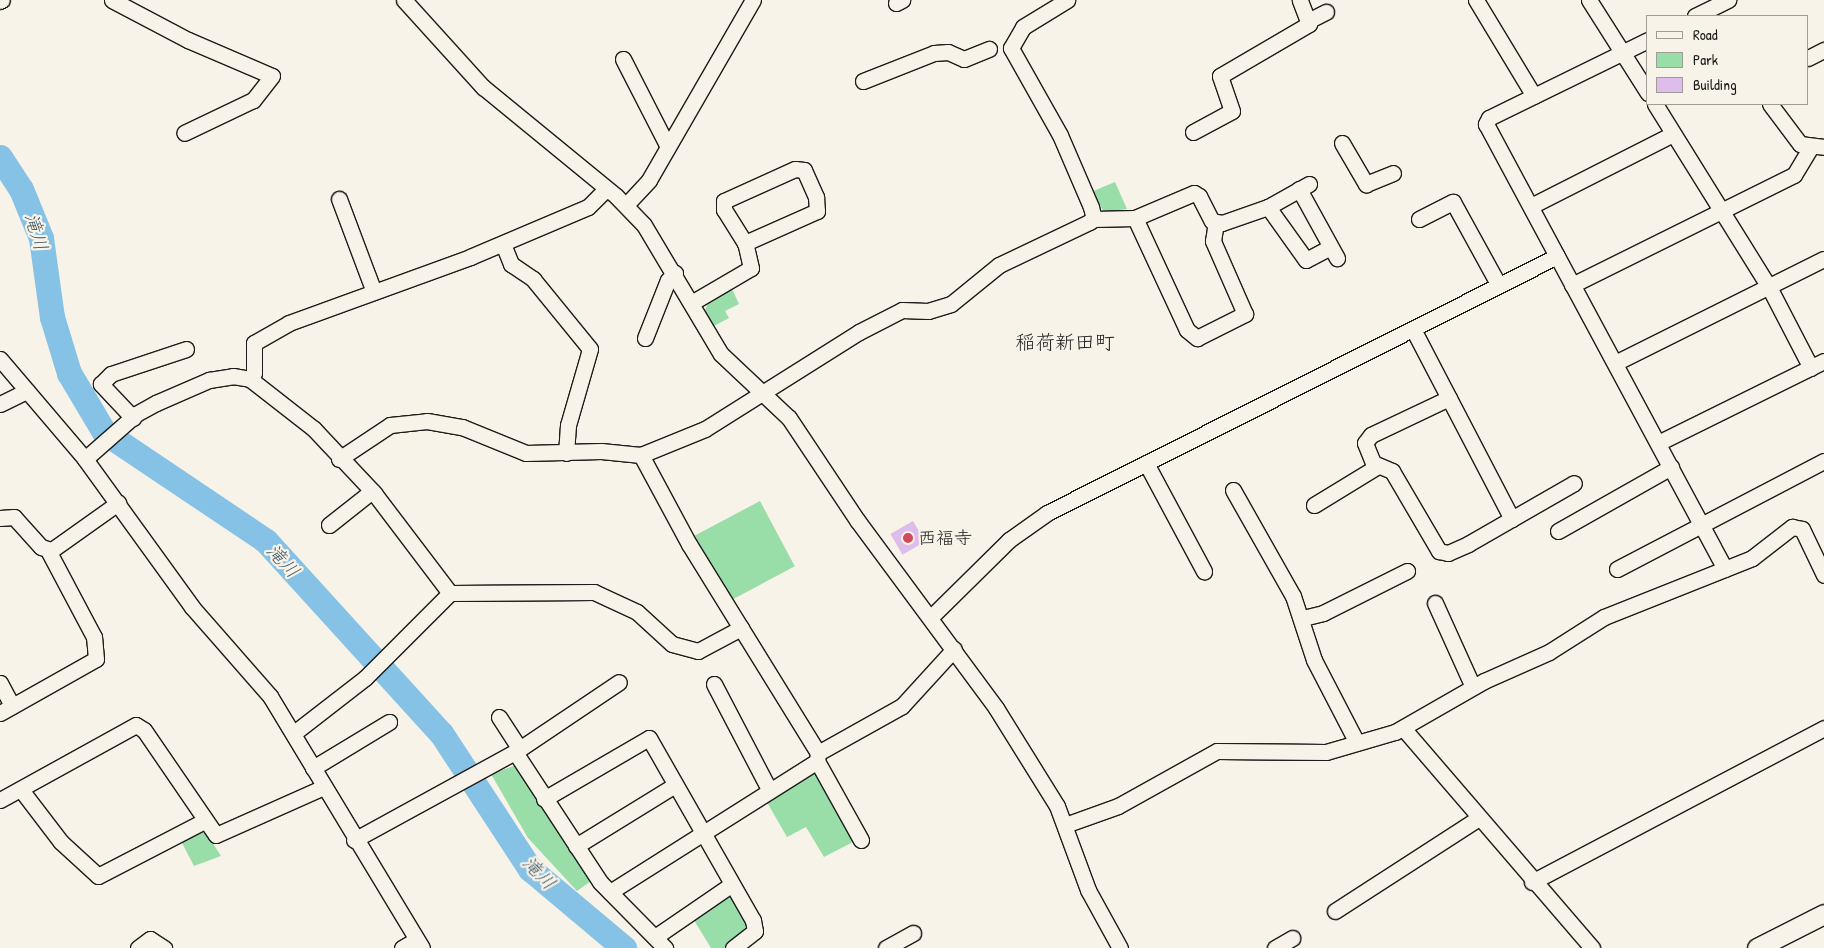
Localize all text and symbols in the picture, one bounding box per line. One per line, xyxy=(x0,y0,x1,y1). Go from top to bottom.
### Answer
legend xyxy=(1646,15,1809,105)
text: Road xyxy=(1693,24,1718,45)
text: Park xyxy=(1693,49,1718,70)
text: Building xyxy=(1693,74,1737,95)
water label: 滝川 xyxy=(20,210,52,254)
district label: 稲荷新田町 xyxy=(1015,329,1115,353)
place label: 西福寺 xyxy=(918,527,972,549)
marker: 西福寺 xyxy=(902,532,914,544)
water label: 滝川 xyxy=(262,539,304,583)
water label: 滝川 xyxy=(518,851,560,895)

